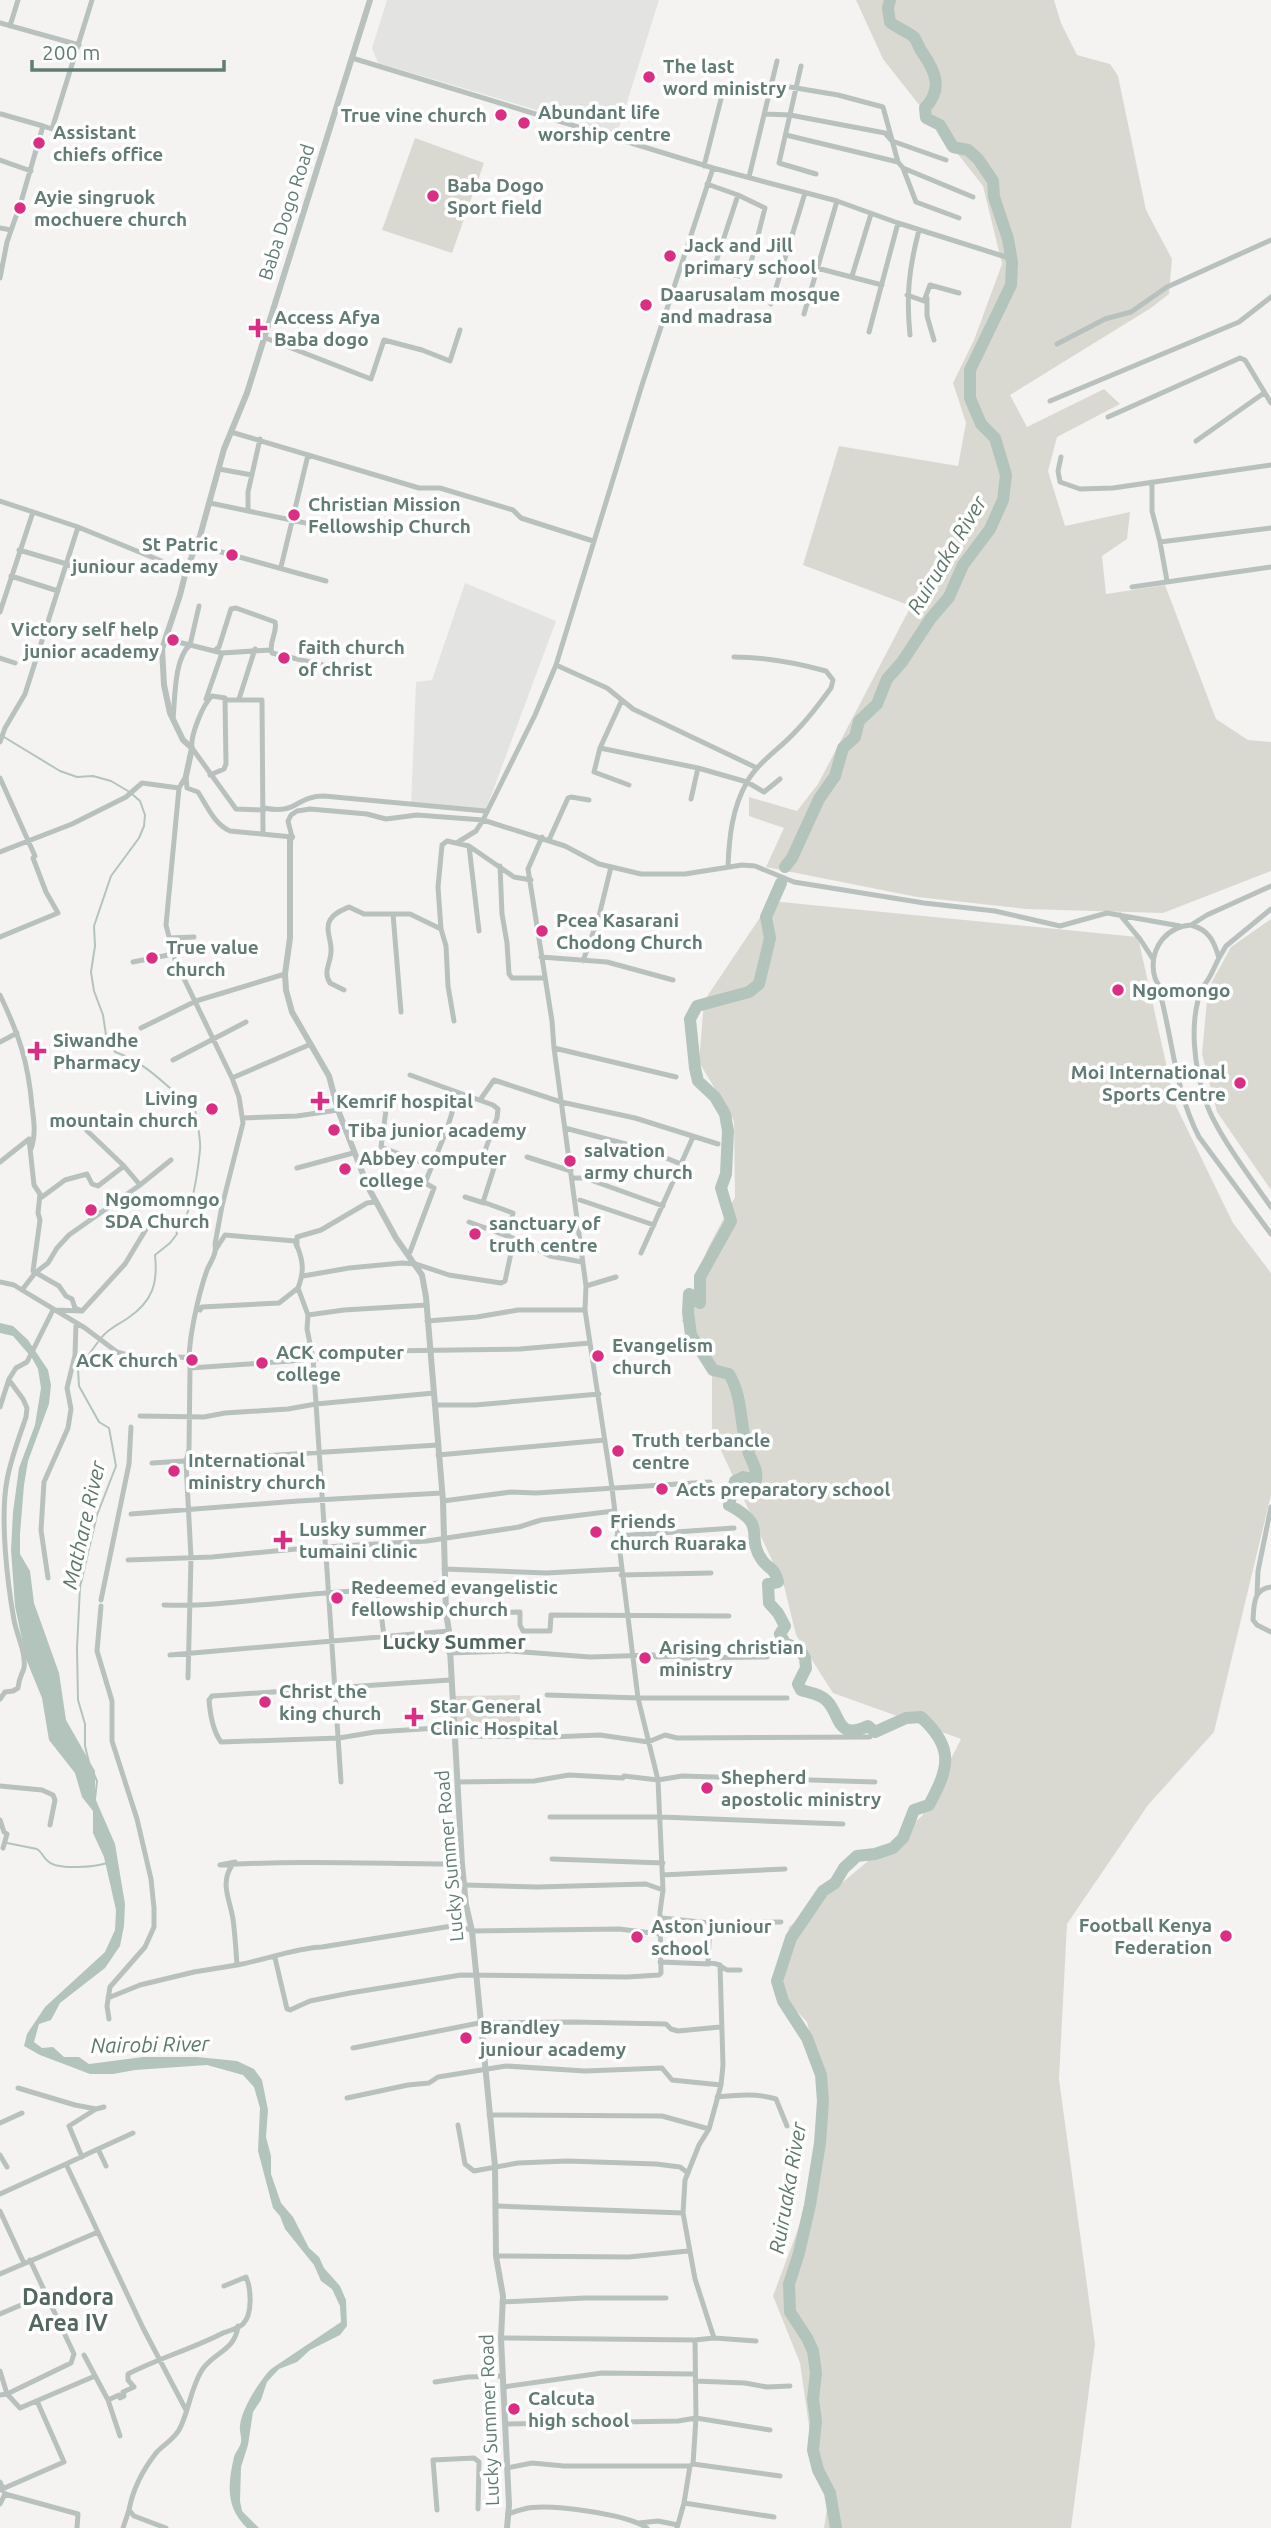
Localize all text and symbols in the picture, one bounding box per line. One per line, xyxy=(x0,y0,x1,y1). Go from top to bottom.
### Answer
scale bar xyxy=(32,28,224,72)
text: 200 m xyxy=(42,40,100,64)
place label: The last word ministry xyxy=(663,55,786,99)
marker: The last word ministry xyxy=(641,69,657,85)
place label: Abundant life worship centre xyxy=(538,101,671,145)
place label: True vine church xyxy=(341,104,487,126)
marker: True vine church xyxy=(493,107,509,123)
marker: Abundant life worship centre xyxy=(516,115,532,131)
place label: Assistant chiefs office xyxy=(53,121,163,165)
marker: Assistant chiefs office xyxy=(31,135,47,151)
street label: Baba Dogo Road xyxy=(254,141,318,283)
place label: Baba Dogo Sport field xyxy=(447,174,544,218)
place label: Ayie singruok mochuere church xyxy=(34,186,187,230)
marker: Baba Dogo Sport field xyxy=(425,188,441,204)
marker: Ayie singruok mochuere church xyxy=(12,200,28,216)
place label: Jack and Jill primary school xyxy=(684,234,816,278)
marker: Jack and Jill primary school xyxy=(662,248,678,264)
place label: Daarusalam mosque and madrasa xyxy=(660,283,840,327)
marker: Daarusalam mosque and madrasa xyxy=(638,297,654,313)
place label: Access Afya Baba dogo xyxy=(274,306,380,350)
marker: Access Afya Baba dogo xyxy=(248,318,268,338)
water label: Ruiruaka River xyxy=(902,490,991,618)
place label: Christian Mission Fellowship Church xyxy=(308,493,471,537)
marker: Christian Mission Fellowship Church xyxy=(286,507,302,523)
place label: St Patric juniour academy xyxy=(70,533,218,577)
marker: St Patric juniour academy xyxy=(224,547,240,563)
place label: Victory self help junior academy xyxy=(11,618,159,662)
marker: Victory self help junior academy xyxy=(165,632,181,648)
place label: faith church of christ xyxy=(298,636,405,680)
marker: faith church of christ xyxy=(276,650,292,666)
place label: Pcea Kasarani Chodong Church xyxy=(556,909,703,953)
marker: Pcea Kasarani Chodong Church xyxy=(534,923,550,939)
place label: True value church xyxy=(166,936,259,980)
marker: True value church xyxy=(144,950,160,966)
place label: Ngomongo xyxy=(1132,979,1230,1001)
marker: Ngomongo xyxy=(1110,982,1126,998)
place label: Siwandhe Pharmacy xyxy=(53,1029,141,1073)
marker: Siwandhe Pharmacy xyxy=(27,1041,47,1061)
place label: Moi International Sports Centre xyxy=(1071,1061,1226,1105)
marker: Moi International Sports Centre xyxy=(1232,1075,1248,1091)
place label: Living mountain church xyxy=(49,1087,198,1131)
place label: Kemrif hospital xyxy=(336,1090,473,1112)
marker: Kemrif hospital xyxy=(310,1091,330,1111)
marker: Living mountain church xyxy=(204,1101,220,1117)
place label: Tiba junior academy xyxy=(348,1119,526,1141)
marker: Tiba junior academy xyxy=(326,1122,342,1138)
place label: salvation army church xyxy=(584,1139,693,1183)
place label: Abbey computer college xyxy=(359,1147,507,1191)
marker: salvation army church xyxy=(562,1153,578,1169)
marker: Abbey computer college xyxy=(337,1161,353,1177)
place label: Ngomomngo SDA Church xyxy=(105,1188,220,1232)
marker: Ngomomngo SDA Church xyxy=(83,1202,99,1218)
place label: sanctuary of truth centre xyxy=(489,1212,601,1256)
marker: sanctuary of truth centre xyxy=(467,1226,483,1242)
place label: Evangelism church xyxy=(612,1334,713,1378)
place label: ACK computer college xyxy=(276,1341,404,1385)
marker: Evangelism church xyxy=(590,1348,606,1364)
place label: ACK church xyxy=(76,1349,178,1371)
marker: ACK church xyxy=(184,1352,200,1368)
marker: ACK computer college xyxy=(254,1355,270,1371)
place label: Truth terbancle centre xyxy=(632,1429,771,1473)
marker: Truth terbancle centre xyxy=(610,1443,626,1459)
place label: International ministry church xyxy=(188,1449,326,1493)
water label: Mathare River xyxy=(57,1458,110,1591)
marker: International ministry church xyxy=(166,1463,182,1479)
place label: Acts preparatory school xyxy=(676,1478,890,1500)
marker: Acts preparatory school xyxy=(654,1481,670,1497)
place label: Friends church Ruaraka xyxy=(610,1510,747,1554)
place label: Lusky summer tumaini clinic xyxy=(299,1518,427,1562)
marker: Friends church Ruaraka xyxy=(588,1524,604,1540)
marker: Lusky summer tumaini clinic xyxy=(273,1530,293,1550)
place label: Redeemed evangelistic fellowship church xyxy=(351,1576,558,1620)
marker: Redeemed evangelistic fellowship church xyxy=(329,1590,345,1606)
district label: Lucky Summer xyxy=(382,1629,526,1653)
place label: Arising christian ministry xyxy=(659,1636,804,1680)
marker: Arising christian ministry xyxy=(637,1650,653,1666)
place label: Christ the king church xyxy=(279,1680,381,1724)
marker: Christ the king church xyxy=(257,1694,273,1710)
place label: Star General Clinic Hospital xyxy=(430,1695,558,1739)
marker: Star General Clinic Hospital xyxy=(404,1707,424,1727)
place label: Shepherd apostolic ministry xyxy=(721,1766,881,1810)
street label: Lucky Summer Road xyxy=(431,1769,467,1943)
marker: Shepherd apostolic ministry xyxy=(699,1780,715,1796)
place label: Football Kenya Federation xyxy=(1079,1914,1212,1958)
place label: Aston juniour school xyxy=(651,1915,772,1959)
marker: Football Kenya Federation xyxy=(1218,1928,1234,1944)
marker: Aston juniour school xyxy=(629,1929,645,1945)
place label: Brandley juniour academy xyxy=(478,2016,626,2060)
marker: Brandley juniour academy xyxy=(458,2030,474,2046)
water label: Nairobi River xyxy=(90,2031,211,2057)
water label: Ruiruaka River xyxy=(764,2119,811,2255)
district label: Dandora Area IV xyxy=(22,2284,114,2335)
street label: Lucky Summer Road xyxy=(475,2334,503,2506)
place label: Calcuta high school xyxy=(528,2387,629,2431)
marker: Calcuta high school xyxy=(506,2401,522,2417)

